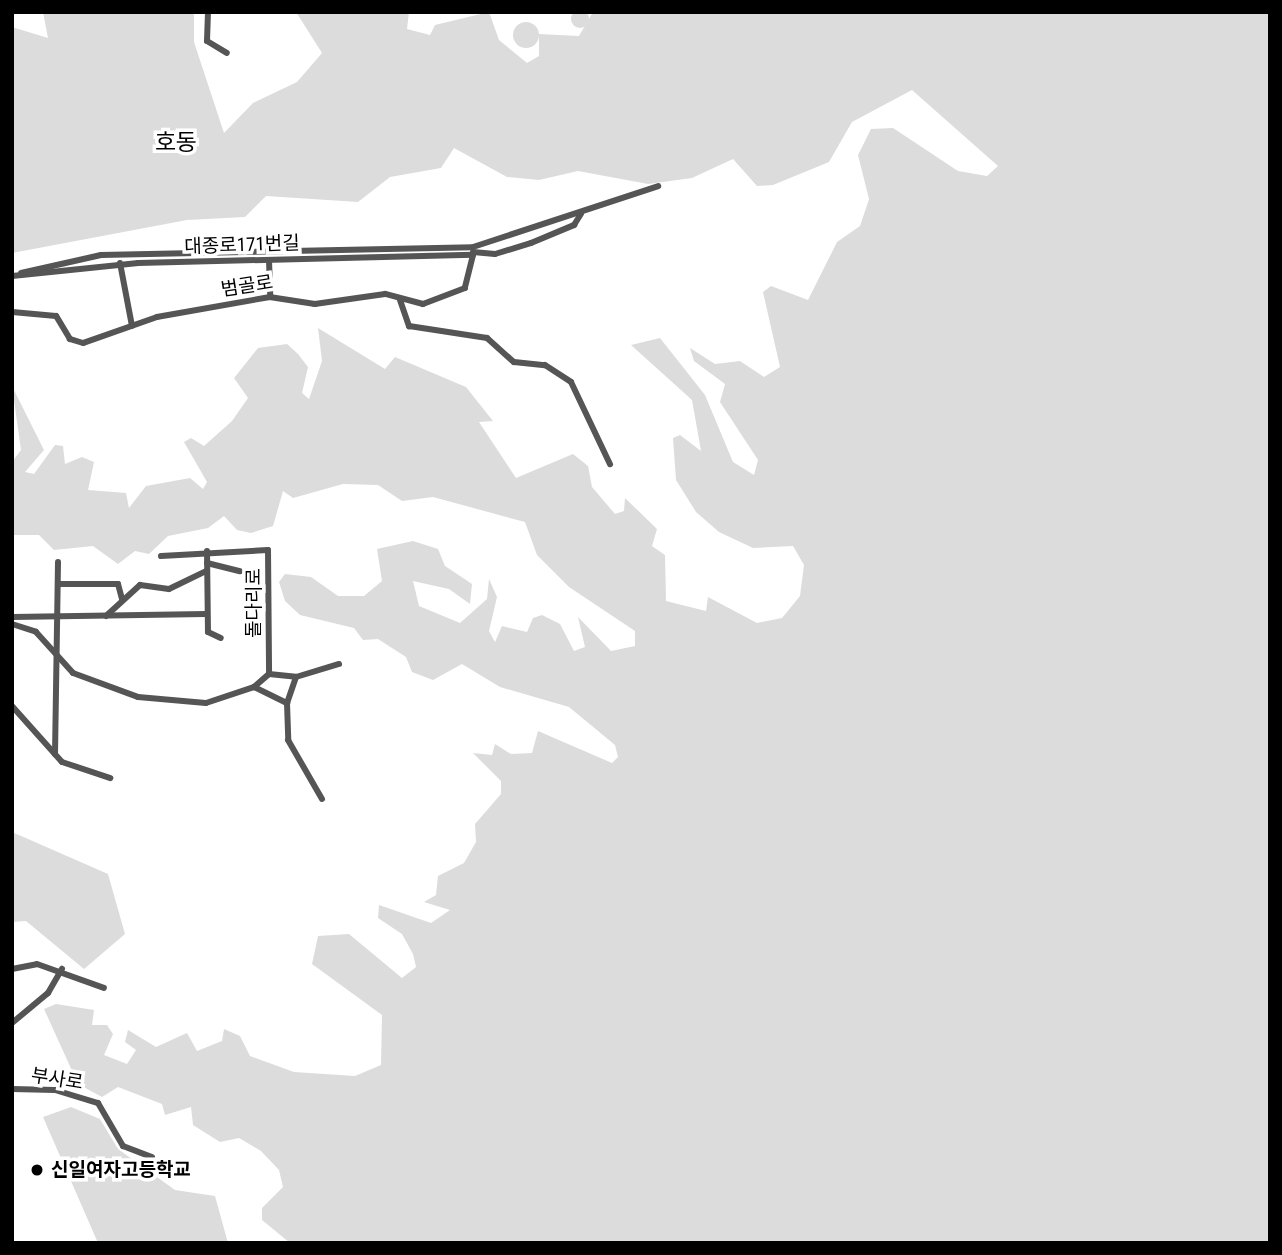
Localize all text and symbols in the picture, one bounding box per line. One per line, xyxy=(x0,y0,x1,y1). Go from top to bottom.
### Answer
district label: 호동 xyxy=(155,129,197,157)
street label: 대종로171번길 xyxy=(184,232,300,258)
street label: 범골로 xyxy=(219,271,275,301)
street label: 돌다리로 xyxy=(243,568,265,638)
street label: 부사로 xyxy=(29,1064,85,1094)
place label: 신일여자고등학교 xyxy=(51,1159,191,1181)
marker: 신일여자고등학교 xyxy=(29,1162,45,1178)

